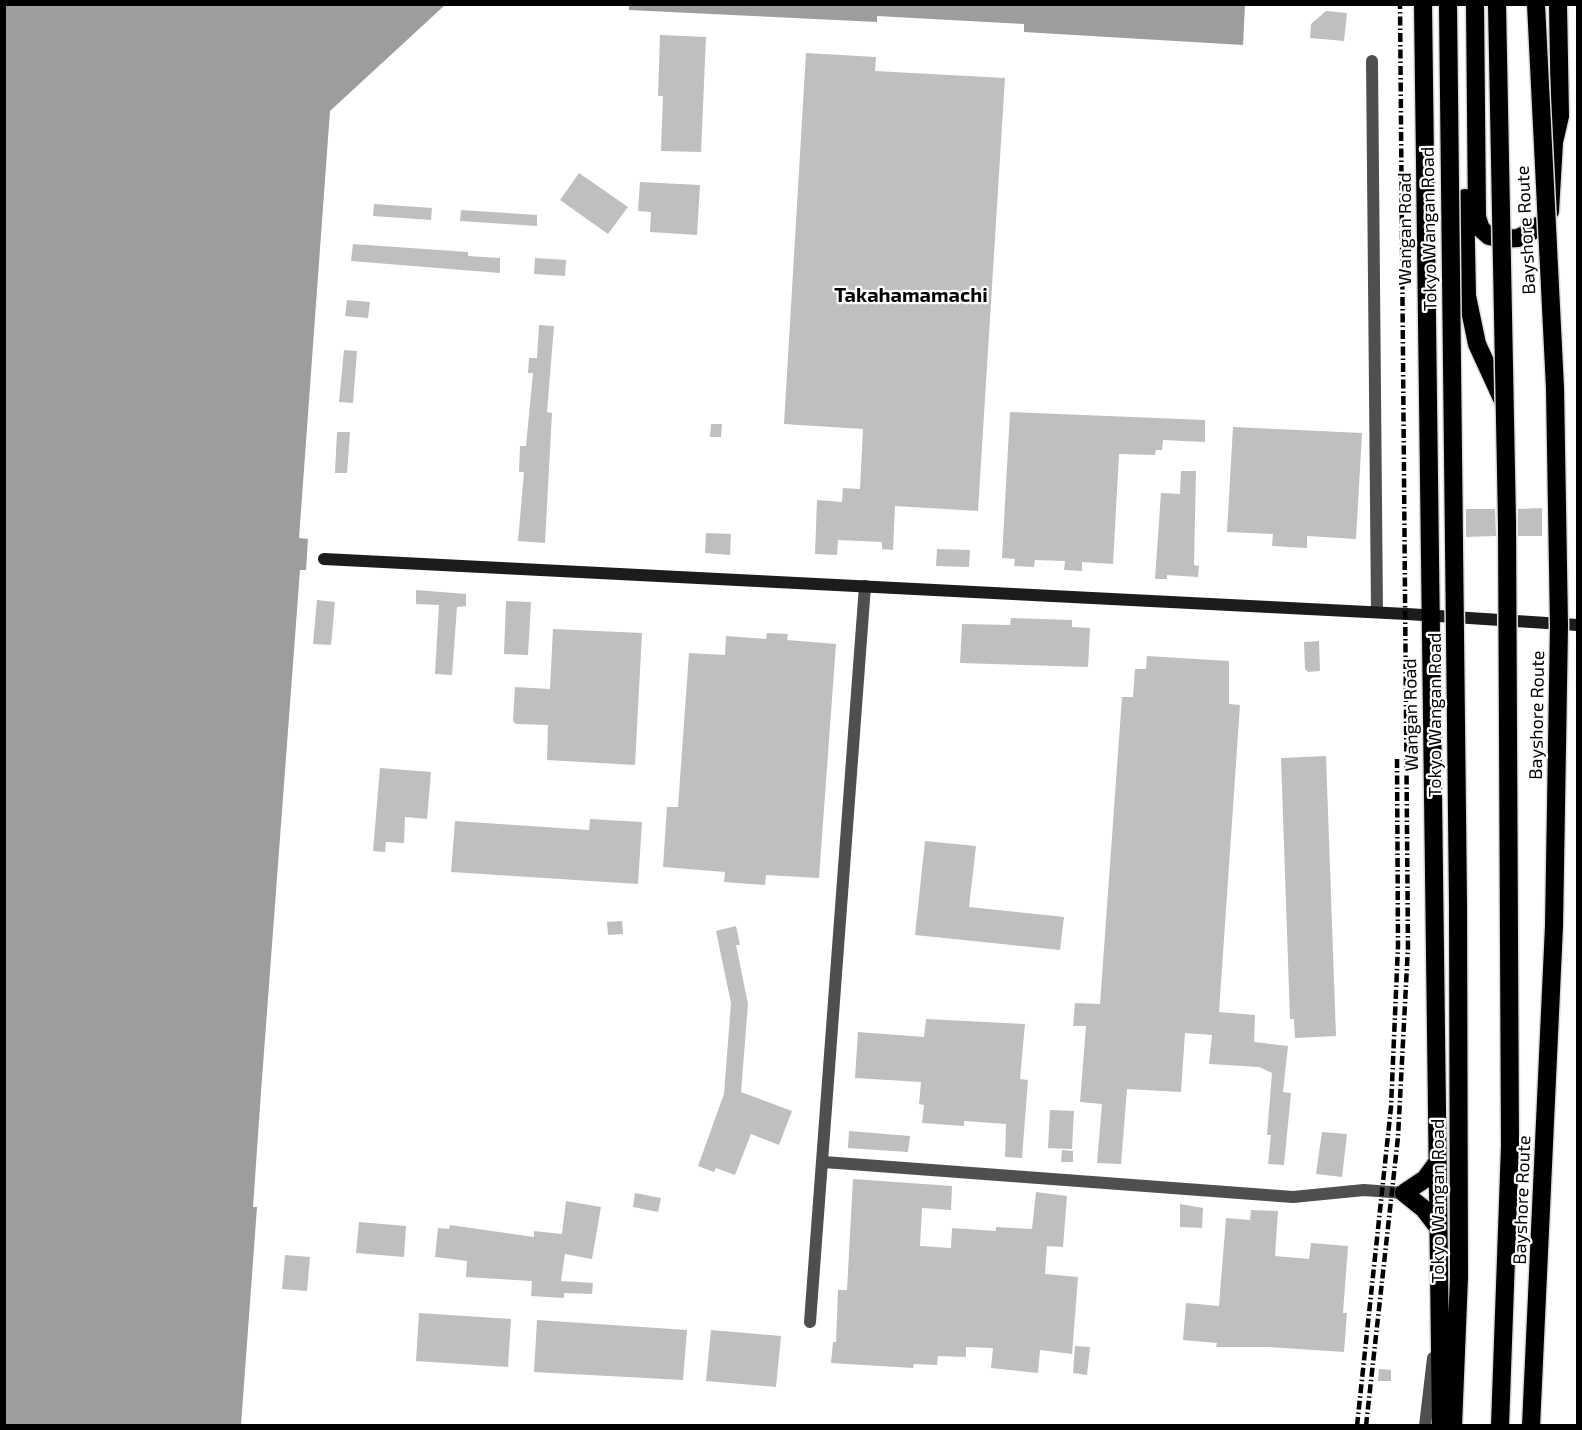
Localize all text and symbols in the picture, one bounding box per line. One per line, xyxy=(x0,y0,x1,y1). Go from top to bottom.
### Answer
street label: Tokyo Wangan Road xyxy=(1417,147,1441,311)
street label: Bayshore Route xyxy=(1512,165,1540,295)
street label: Wangan Road xyxy=(1394,173,1416,285)
district label: Takahamamachi xyxy=(834,283,988,307)
street label: Tokyo Wangan Road xyxy=(1424,633,1446,797)
street label: Bayshore Route xyxy=(1525,650,1549,780)
street label: Wangan Road xyxy=(1399,658,1423,772)
street label: Tokyo Wangan Road xyxy=(1427,1119,1449,1283)
street label: Bayshore Route xyxy=(1509,1135,1535,1265)

